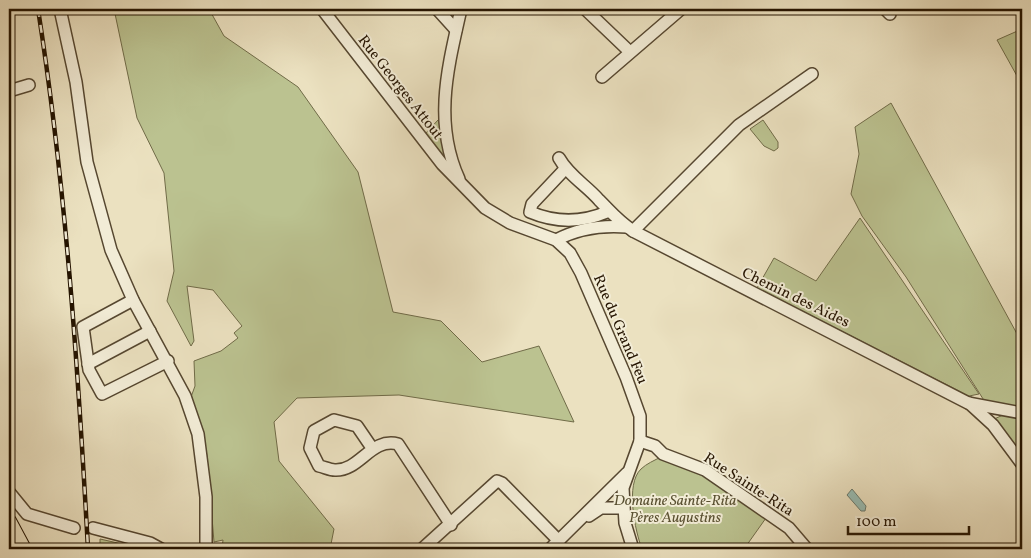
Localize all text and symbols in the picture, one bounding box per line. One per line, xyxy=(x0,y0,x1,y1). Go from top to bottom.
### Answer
street label: Rue Georges Attout xyxy=(352,31,447,145)
street label: Chemin des Aides xyxy=(738,263,853,334)
street label: Rue du Grand Feu xyxy=(587,272,652,388)
street label: Rue Sainte-Rita xyxy=(699,448,797,522)
park label: Domaine Sainte-Rita Pères Augustins xyxy=(614,491,736,529)
scale bar xyxy=(848,503,970,535)
text: 100 m xyxy=(856,512,896,533)

